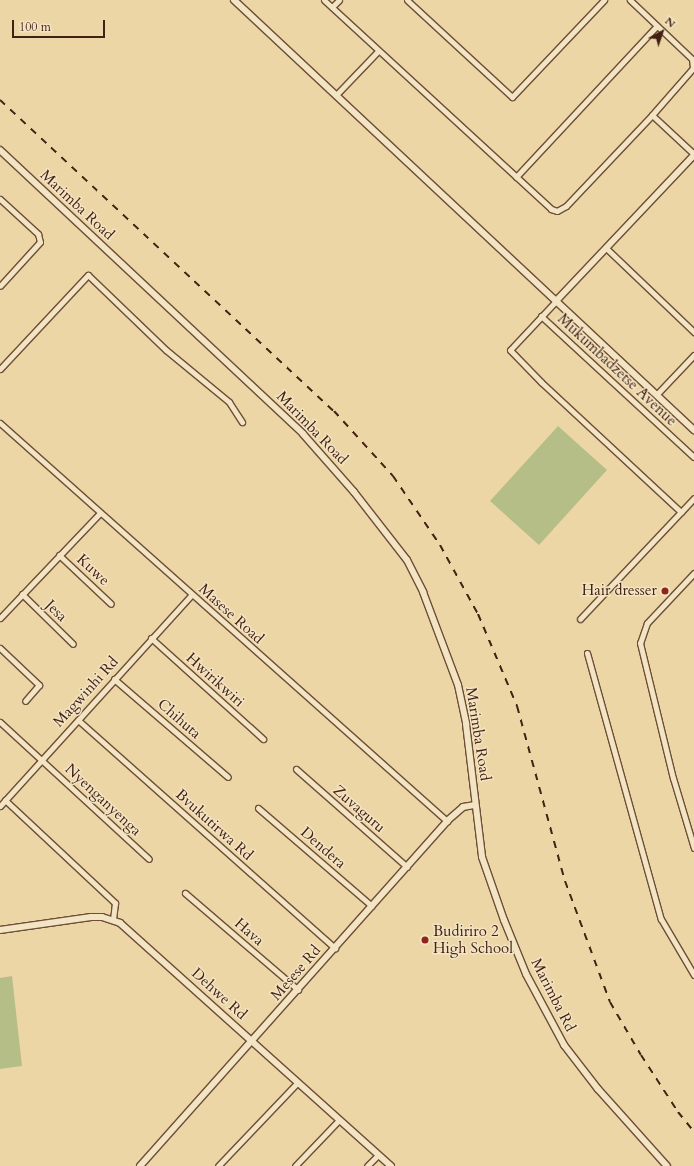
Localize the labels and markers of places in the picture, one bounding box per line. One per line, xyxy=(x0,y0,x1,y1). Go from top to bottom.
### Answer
place label: Hair dresser xyxy=(582,582,657,600)
marker: Hair dresser xyxy=(660,586,670,596)
place label: Budiriro 2 High School xyxy=(433,922,513,957)
marker: Budiriro 2 High School xyxy=(420,935,430,945)

